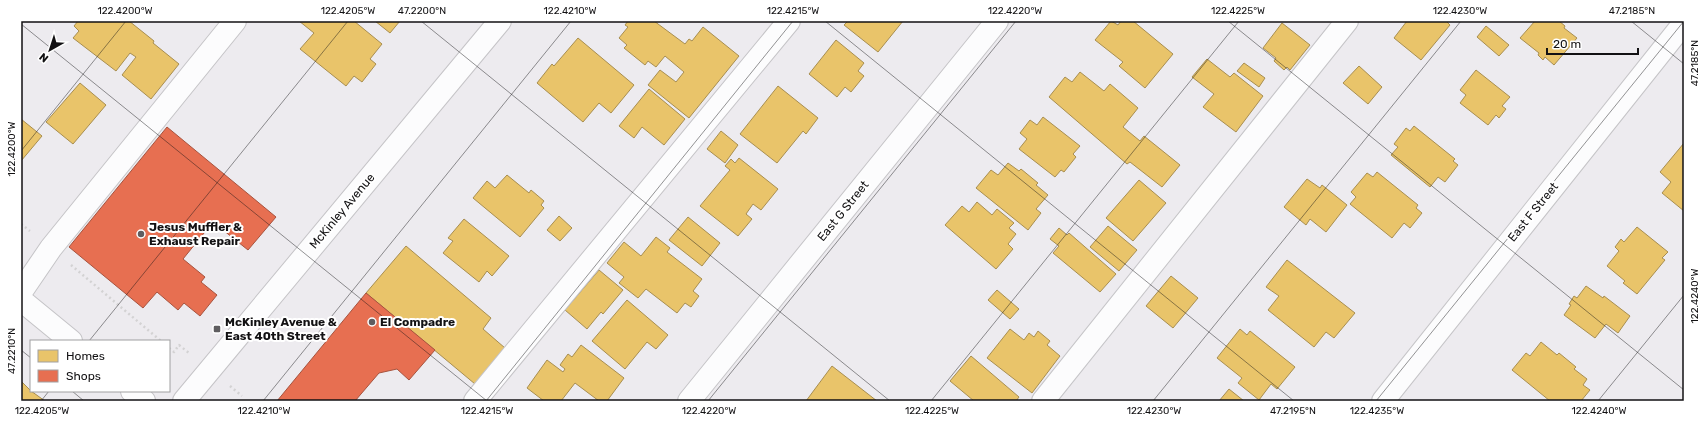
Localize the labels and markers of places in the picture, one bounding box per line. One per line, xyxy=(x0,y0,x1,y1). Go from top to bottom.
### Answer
place label: Jesus Muffler & Exhaust Repair xyxy=(149,220,242,248)
marker: Jesus Muffler & Exhaust Repair xyxy=(136,229,146,239)
place label: McKinley Avenue & East 40th Street xyxy=(225,315,337,343)
place label: El Compadre xyxy=(380,315,455,329)
marker: El Compadre xyxy=(367,317,377,327)
marker: McKinley Avenue & East 40th Street xyxy=(212,324,222,334)

